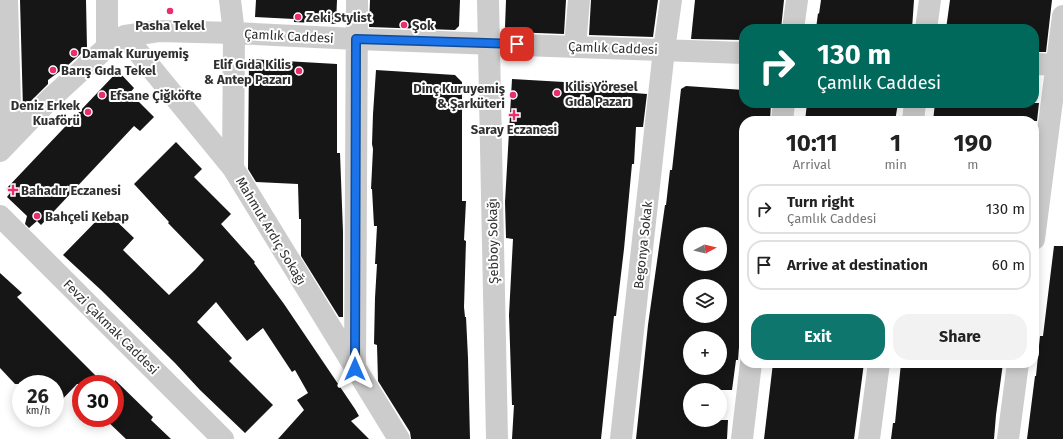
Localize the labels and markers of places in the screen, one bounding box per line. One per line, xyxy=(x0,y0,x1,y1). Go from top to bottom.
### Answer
marker: Pasha Tekel xyxy=(165,6,175,16)
place label: Zeki Stylist xyxy=(306,10,373,25)
marker: Zeki Stylist xyxy=(293,12,303,22)
place label: Pasha Tekel xyxy=(135,18,205,33)
place label: Şok xyxy=(412,18,435,34)
marker: Şok xyxy=(399,20,409,30)
pin xyxy=(500,27,534,61)
place label: Damak Kuruyemiş xyxy=(82,46,189,62)
marker: Damak Kuruyemiş xyxy=(69,48,79,58)
place label: Elif Gıda Kilis & Antep Pazarı xyxy=(204,57,292,87)
place label: Barış Gıda Tekel xyxy=(61,63,156,79)
marker: Barış Gıda Tekel xyxy=(48,65,58,75)
marker: Elif Gıda Kilis & Antep Pazarı xyxy=(294,66,304,76)
place label: Kilis Yöresel Gıda Pazarı xyxy=(565,79,638,109)
place label: Dinç Kuruyemiş & Şarküteri xyxy=(413,81,506,112)
place label: Efsane Çiğköfte xyxy=(110,88,202,104)
marker: Kilis Yöresel Gıda Pazarı xyxy=(552,88,562,98)
marker: Efsane Çiğköfte xyxy=(97,90,107,100)
marker: Dinç Kuruyemiş & Şarküteri xyxy=(508,90,518,100)
place label: Deniz Erkek Kuaförü xyxy=(11,98,81,128)
marker: Deniz Erkek Kuaförü xyxy=(83,107,93,117)
marker: Saray Eczanesi xyxy=(509,110,519,120)
place label: Saray Eczanesi xyxy=(471,122,558,137)
place label: Bahadır Eczanesi xyxy=(21,183,121,198)
marker: Bahadır Eczanesi xyxy=(8,185,18,195)
place label: Bahçeli Kebap xyxy=(45,209,129,225)
marker: Bahçeli Kebap xyxy=(32,211,42,221)

